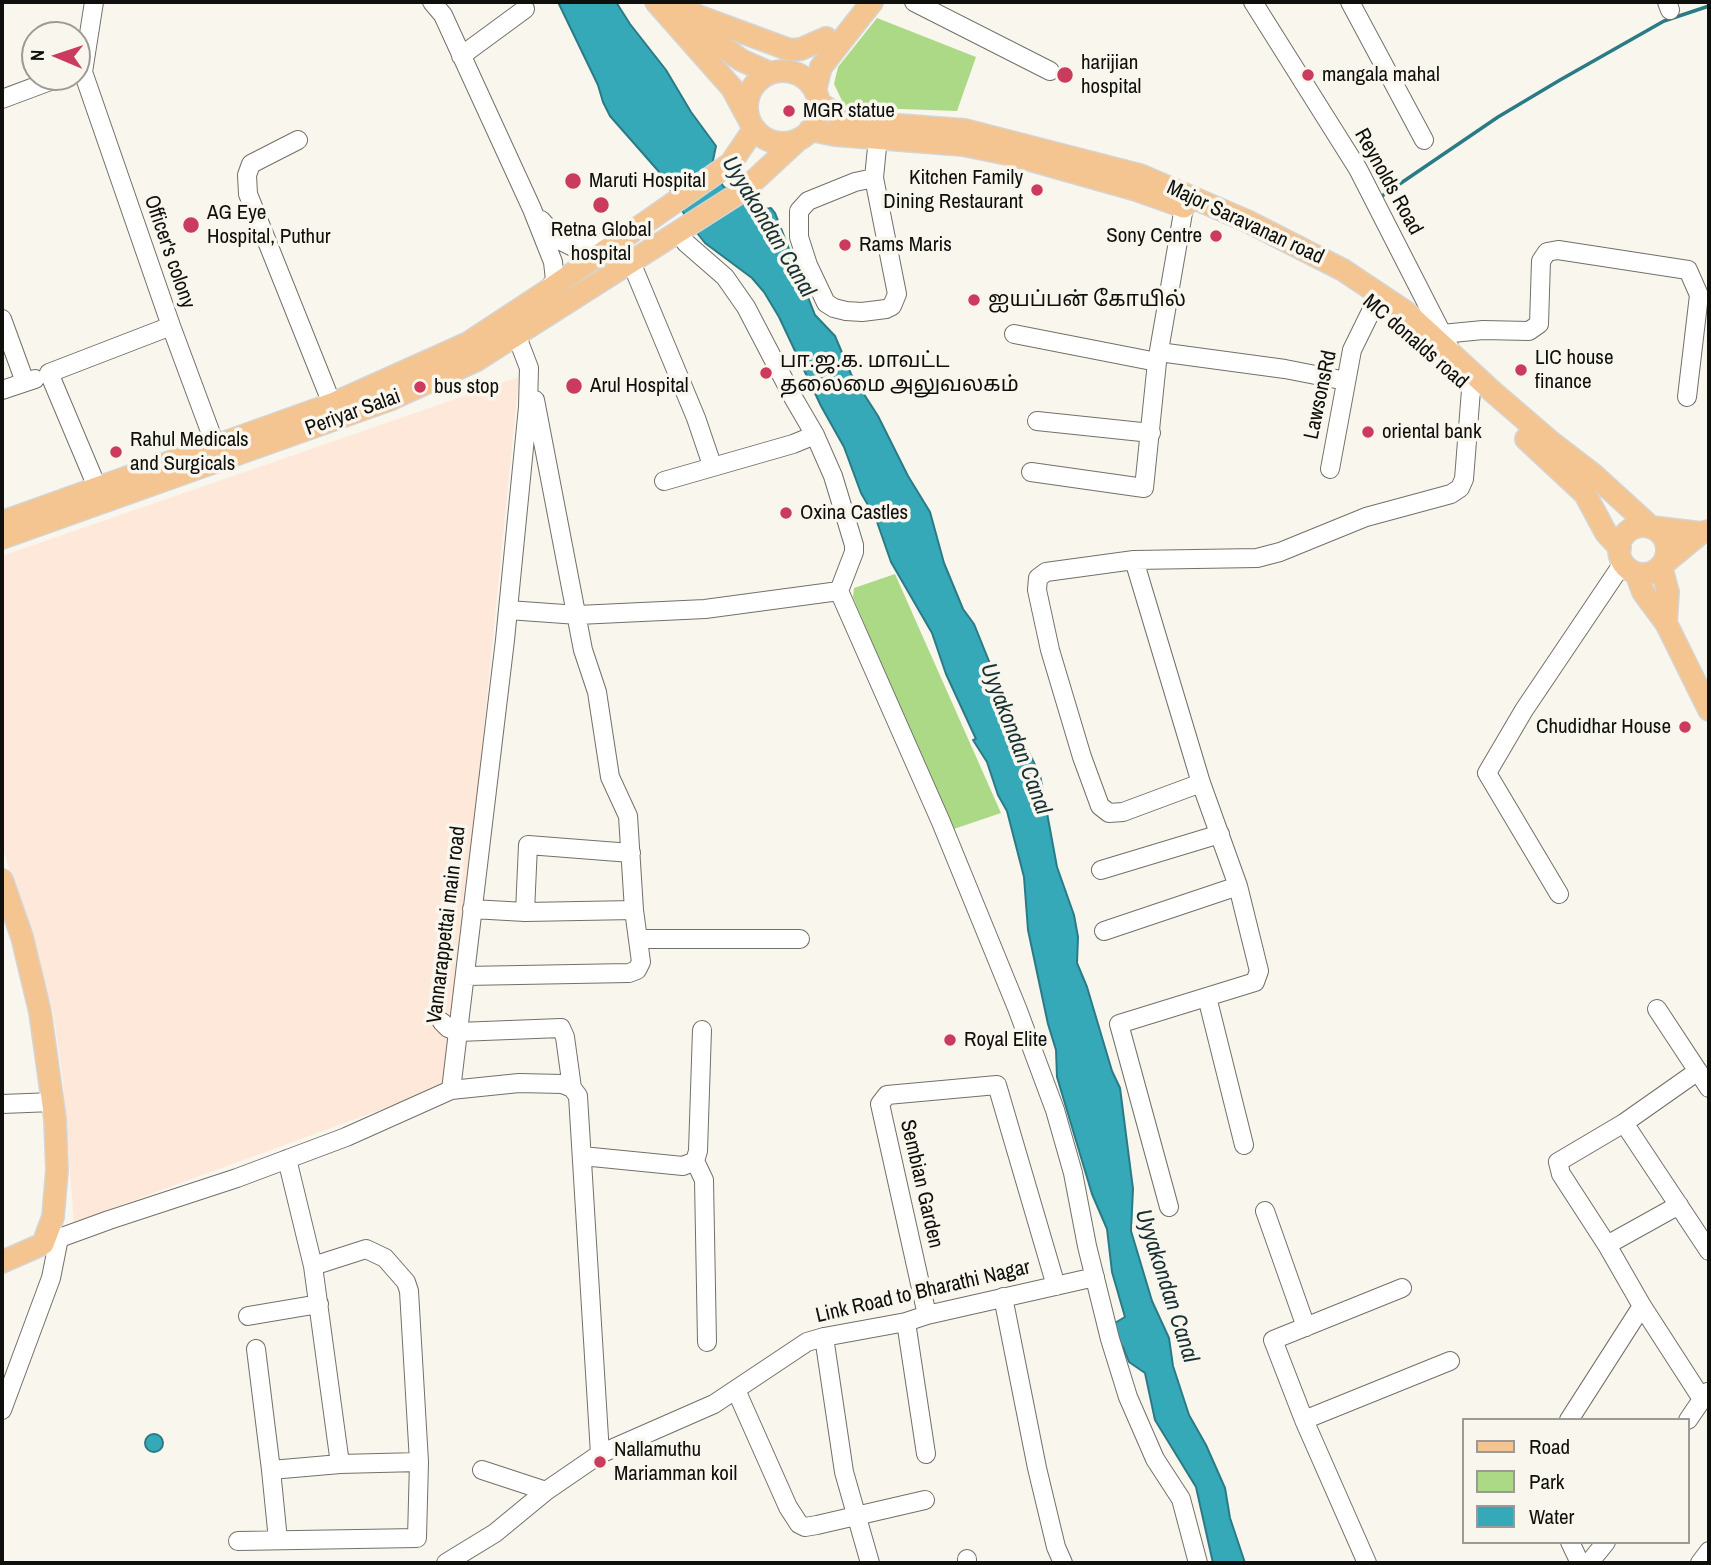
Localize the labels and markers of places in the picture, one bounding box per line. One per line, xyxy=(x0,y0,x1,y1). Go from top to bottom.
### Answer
place label: harijian hospital xyxy=(1081,50,1141,100)
place label: mangala mahal xyxy=(1322,62,1440,88)
marker: harijian hospital xyxy=(1055,65,1075,85)
marker: mangala mahal xyxy=(1300,67,1316,83)
place label: MGR statue xyxy=(803,98,895,124)
marker: MGR statue xyxy=(781,103,797,119)
place label: Kitchen Family Dining Restaurant xyxy=(883,165,1023,215)
place label: Maruti Hospital xyxy=(589,168,706,194)
marker: Maruti Hospital xyxy=(563,171,583,191)
marker: Kitchen Family Dining Restaurant xyxy=(1029,182,1045,198)
marker: Retna Global hospital xyxy=(591,195,611,215)
place label: AG Eye Hospital, Puthur xyxy=(207,200,330,250)
marker: AG Eye Hospital, Puthur xyxy=(181,215,201,235)
place label: Retna Global hospital xyxy=(551,217,651,267)
place label: Sony Centre xyxy=(1106,223,1202,249)
marker: Sony Centre xyxy=(1208,228,1224,244)
place label: Rams Maris xyxy=(859,232,952,258)
marker: Rams Maris xyxy=(837,237,853,253)
place label: ஐயப்பன் கோயில் xyxy=(988,287,1186,313)
marker: ஐயப்பன் கோயில் xyxy=(966,292,982,308)
place label: LIC house finance xyxy=(1535,345,1613,395)
place label: பா.ஜ.க. மாவட்ட தலைமை அலுவலகம் xyxy=(780,348,1019,398)
marker: LIC house finance xyxy=(1513,362,1529,378)
marker: பா.ஜ.க. மாவட்ட தலைமை அலுவலகம் xyxy=(758,365,774,381)
place label: Arul Hospital xyxy=(590,373,689,399)
place label: bus stop xyxy=(434,374,499,400)
marker: Arul Hospital xyxy=(564,376,584,396)
marker: bus stop xyxy=(412,379,428,395)
place label: oriental bank xyxy=(1382,419,1482,445)
marker: oriental bank xyxy=(1360,424,1376,440)
place label: Rahul Medicals and Surgicals xyxy=(130,427,249,477)
marker: Rahul Medicals and Surgicals xyxy=(108,444,124,460)
place label: Oxina Castles xyxy=(800,500,908,526)
marker: Oxina Castles xyxy=(778,505,794,521)
place label: Chudidhar House xyxy=(1536,714,1671,740)
marker: Chudidhar House xyxy=(1677,719,1693,735)
place label: Royal Elite xyxy=(964,1027,1047,1053)
marker: Royal Elite xyxy=(942,1032,958,1048)
place label: Nallamuthu Mariamman koil xyxy=(614,1437,737,1487)
marker: Nallamuthu Mariamman koil xyxy=(592,1454,608,1470)

